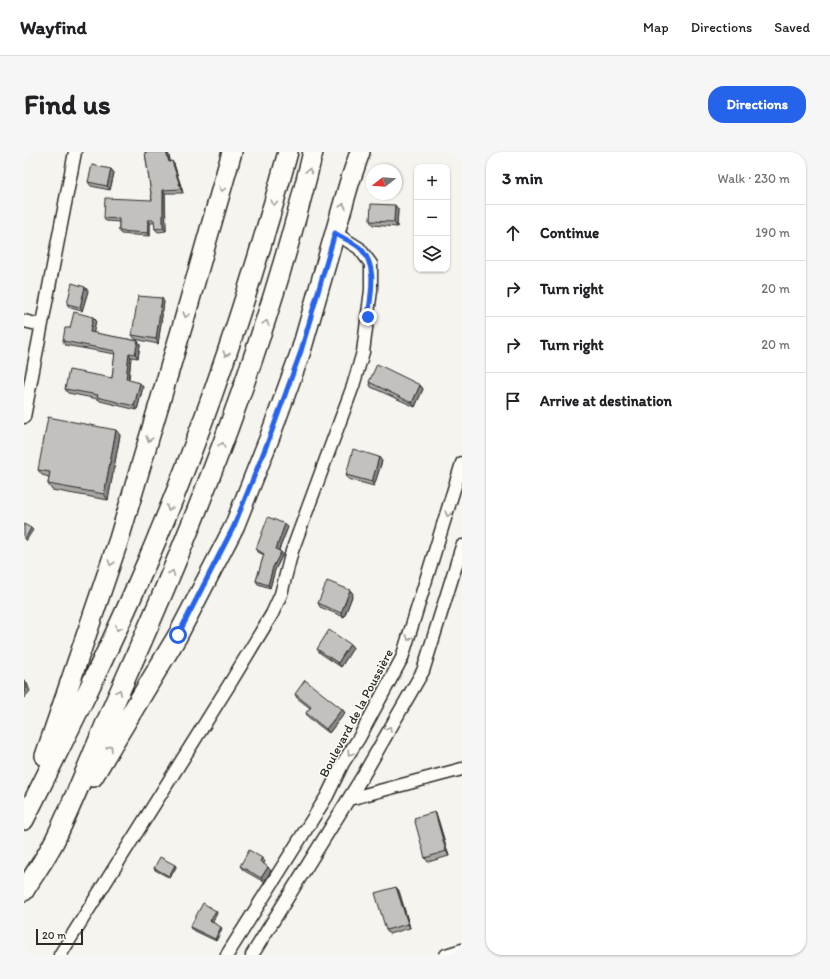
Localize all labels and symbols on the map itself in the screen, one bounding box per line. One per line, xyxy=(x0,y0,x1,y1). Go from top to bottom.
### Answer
north arrow xyxy=(366,164,402,200)
one-way arrow xyxy=(304,168,312,174)
one-way arrow xyxy=(218,186,227,193)
one-way arrow xyxy=(270,199,279,206)
one-way arrow xyxy=(338,203,347,210)
route end xyxy=(359,308,377,326)
one-way arrow xyxy=(182,311,191,318)
one-way arrow xyxy=(261,320,270,327)
one-way arrow xyxy=(223,350,231,357)
one-way arrow xyxy=(145,435,154,442)
one-way arrow xyxy=(217,442,226,449)
one-way arrow xyxy=(166,504,174,511)
one-way arrow xyxy=(444,510,453,517)
one-way arrow xyxy=(107,560,115,567)
one-way arrow xyxy=(167,570,175,577)
one-way arrow xyxy=(115,623,123,631)
route start xyxy=(169,626,187,644)
one-way arrow xyxy=(405,634,414,641)
street label: Boulevard de la Poussière xyxy=(316,646,396,780)
one-way arrow xyxy=(114,689,122,697)
one-way arrow xyxy=(384,726,391,733)
one-way arrow xyxy=(106,745,113,752)
one-way arrow xyxy=(347,749,355,756)
scale bar xyxy=(36,927,83,946)

